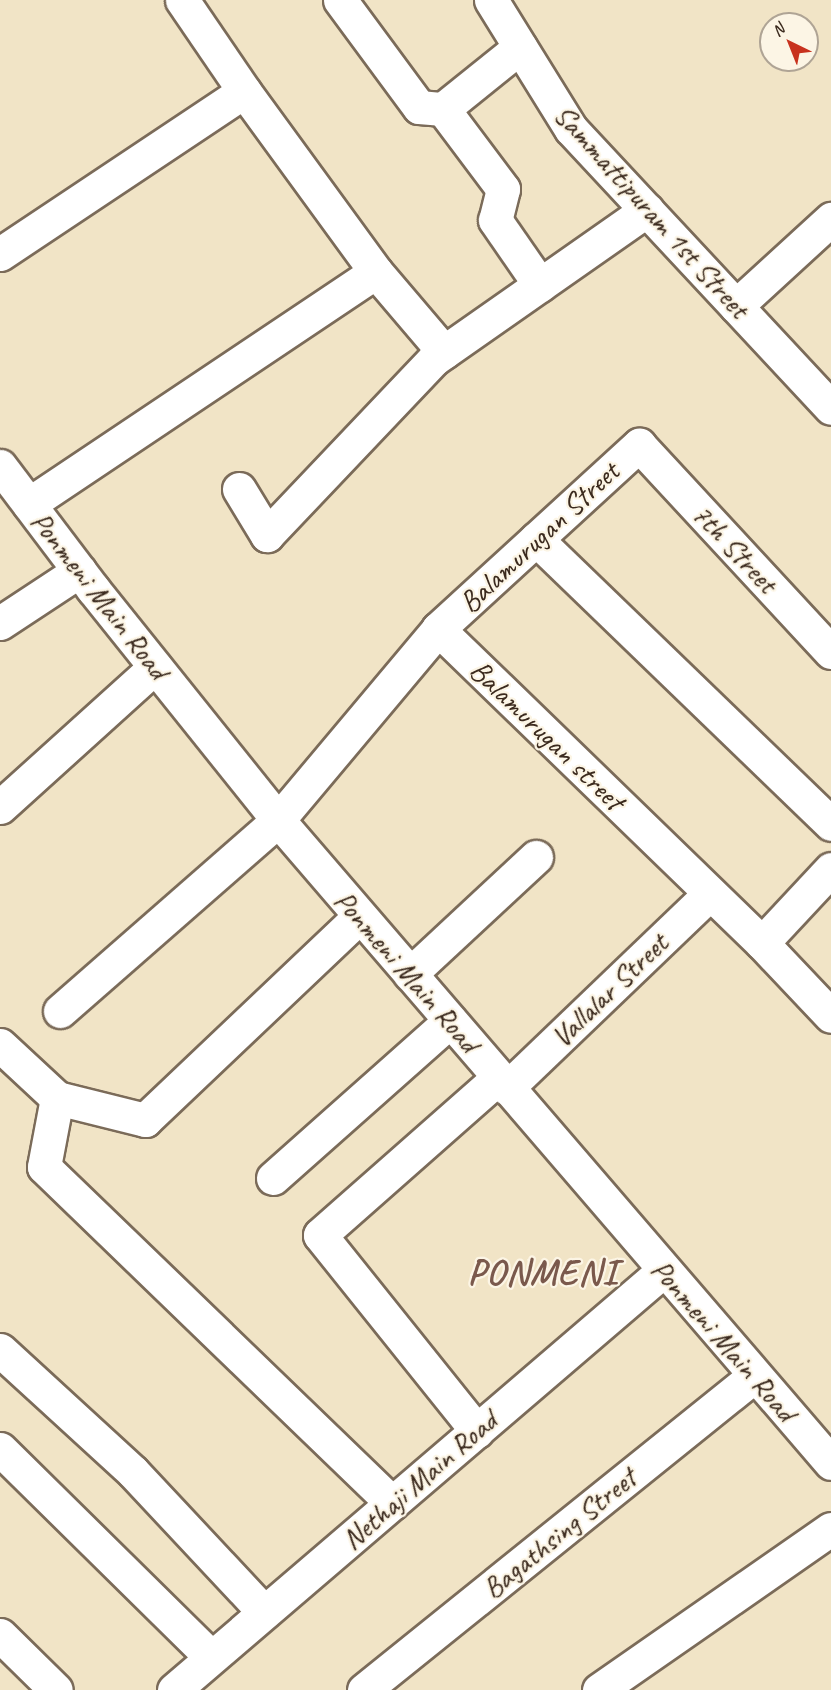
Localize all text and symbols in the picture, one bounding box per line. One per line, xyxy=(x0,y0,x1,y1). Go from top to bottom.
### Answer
north arrow xyxy=(759,12,819,72)
text: N xyxy=(768,20,789,41)
street label: Sammattipuram 1st Street xyxy=(546,97,758,325)
street label: Balamurugan Street xyxy=(451,454,627,620)
street label: 7th Street xyxy=(684,496,786,600)
street label: Ponmeni Main Road xyxy=(23,504,177,686)
street label: Balamurugan street xyxy=(462,652,632,818)
street label: Ponmeni Main Road xyxy=(327,883,487,1059)
street label: Vallalar Street xyxy=(543,925,675,1055)
district label: PONMENI xyxy=(469,1251,617,1295)
street label: Ponmeni Main Road xyxy=(644,1252,804,1428)
street label: Nethaji Main Road xyxy=(334,1403,504,1557)
street label: Bagathsing Street xyxy=(475,1460,643,1606)

